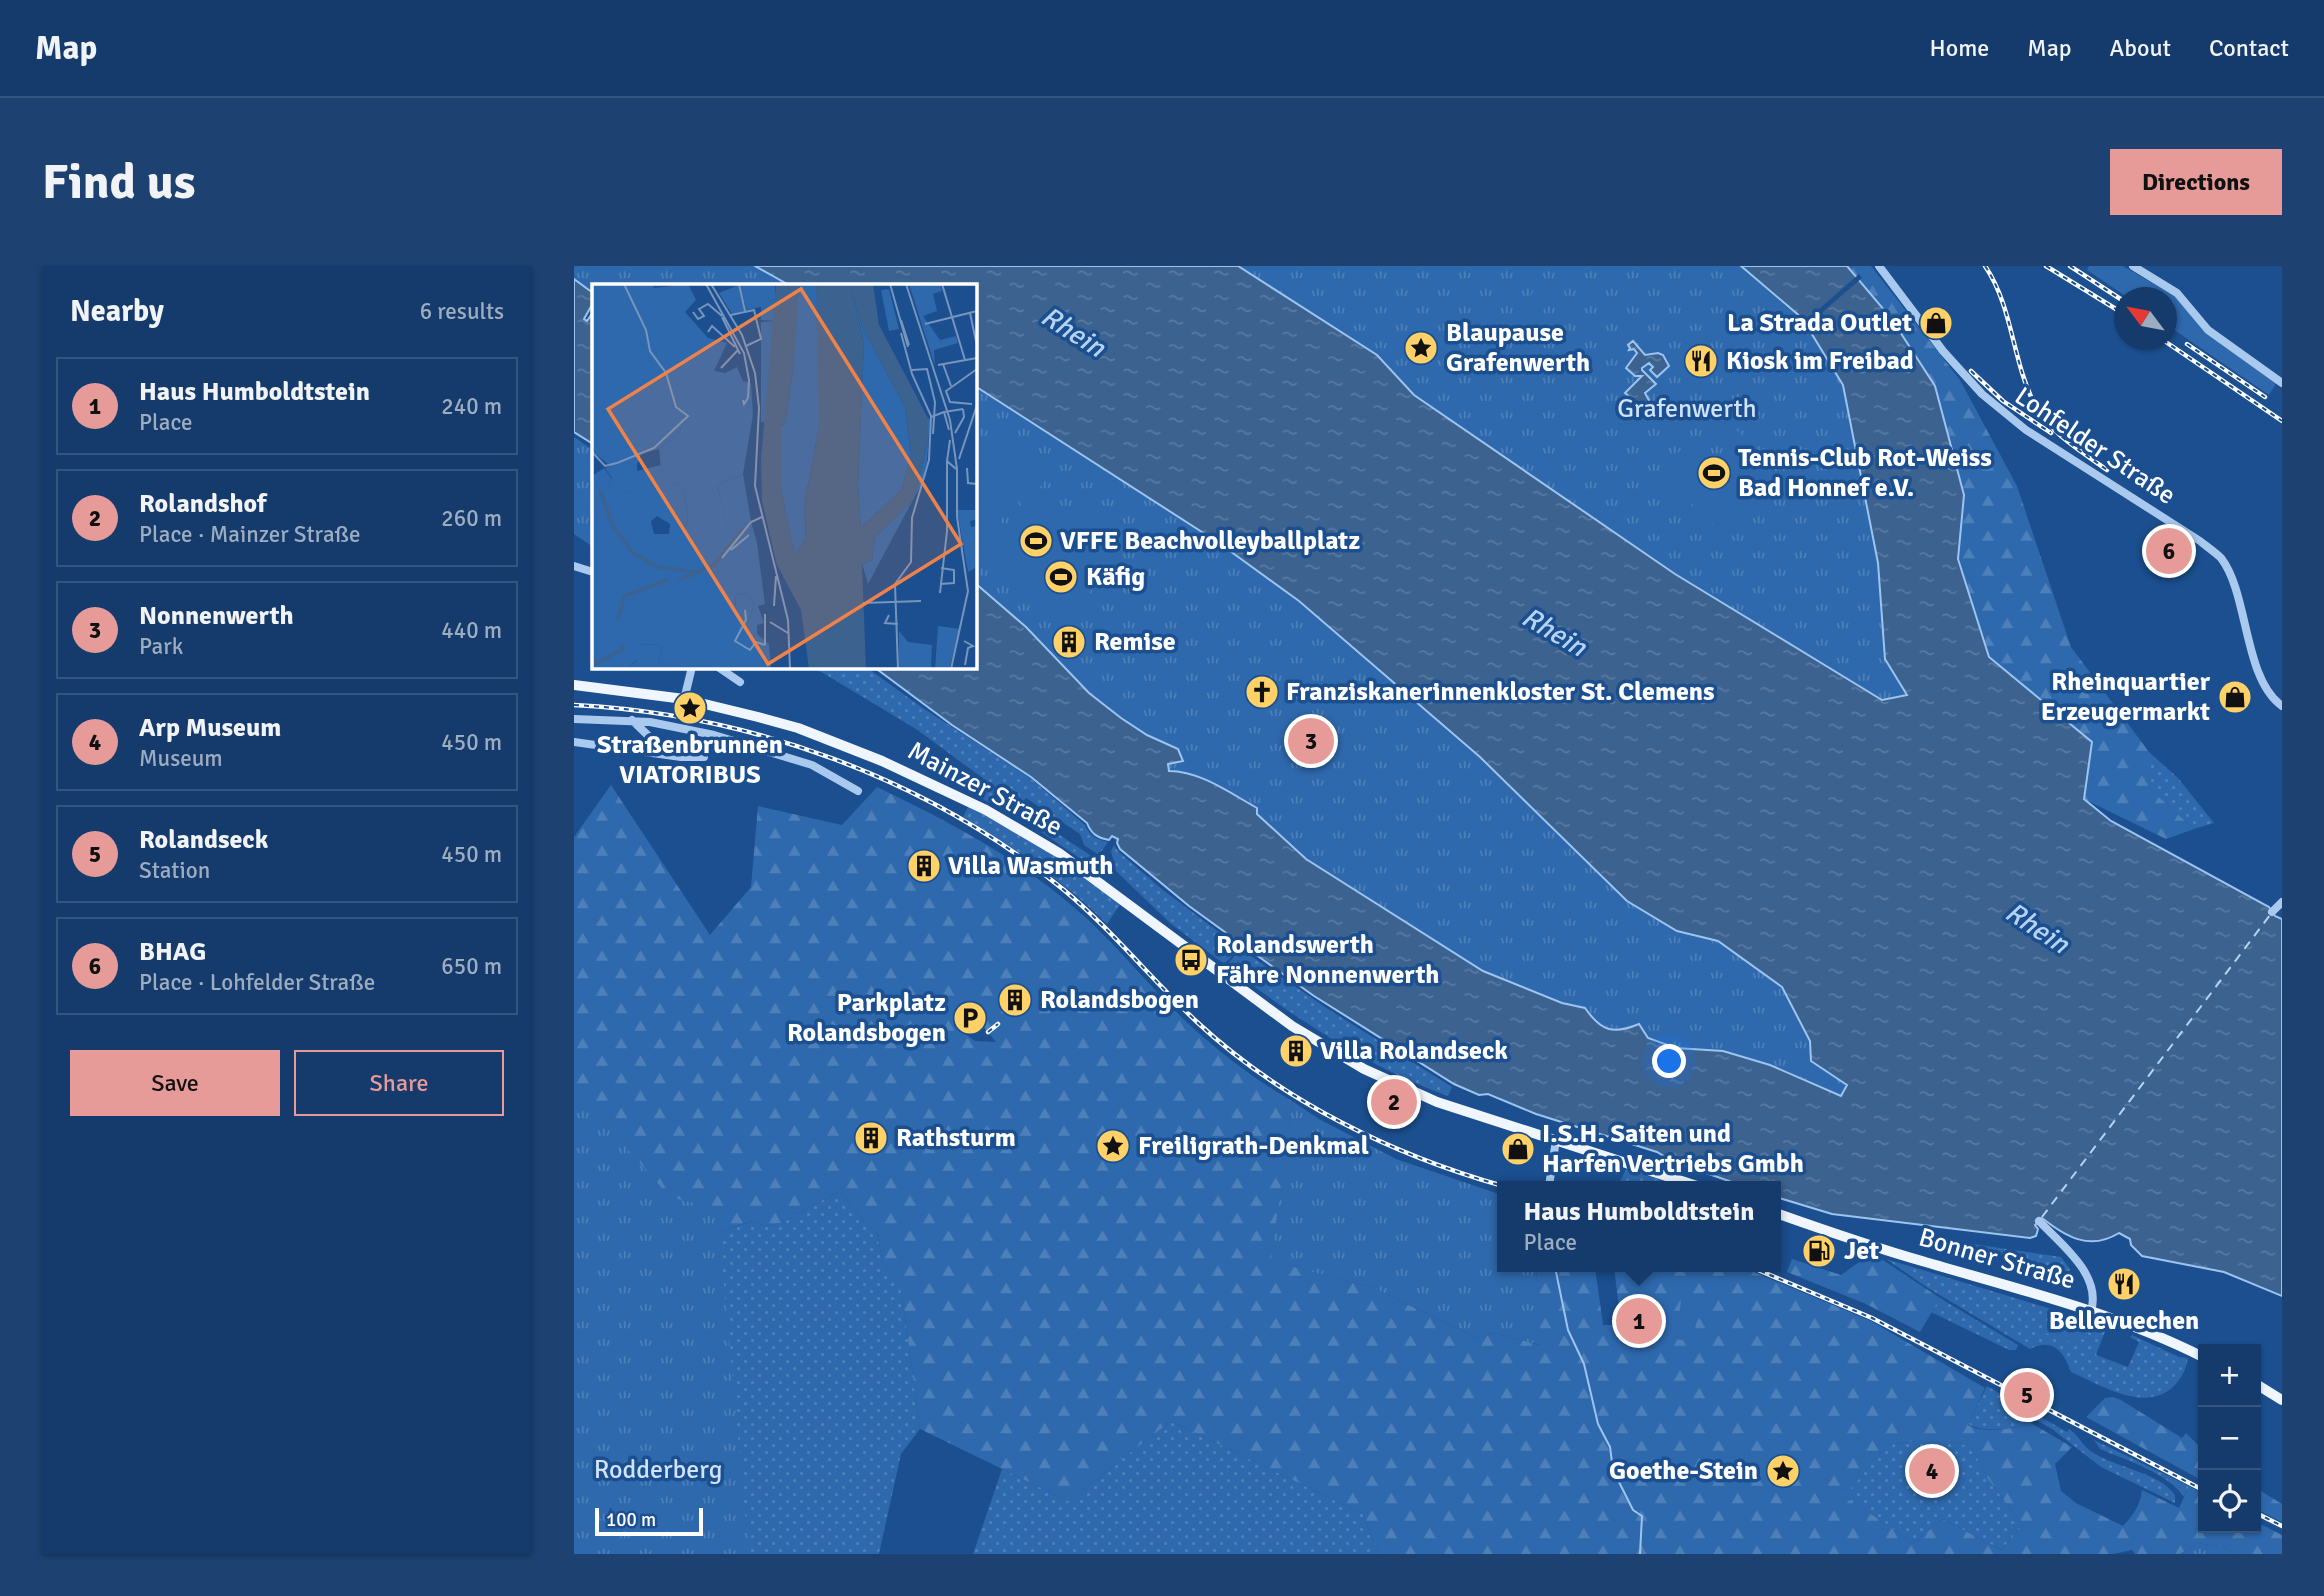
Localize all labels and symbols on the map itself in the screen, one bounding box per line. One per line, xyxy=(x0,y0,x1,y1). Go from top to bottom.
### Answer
inset map xyxy=(592,284,976,668)
north arrow xyxy=(2114,287,2177,350)
water label: Rhein xyxy=(1035,299,1112,365)
shop icon: La Strada Outlet xyxy=(1917,304,1955,342)
place label: La Strada Outlet xyxy=(1727,307,1912,339)
place label: Blaupause Grafenwerth xyxy=(1446,317,1590,379)
place icon: Blaupause Grafenwerth xyxy=(1402,329,1440,367)
restaurant icon: Kiosk im Freibad xyxy=(1682,342,1720,380)
place label: Kiosk im Freibad xyxy=(1726,345,1914,377)
street label: Lohfelder Straße xyxy=(2009,380,2181,512)
park label: Grafenwerth xyxy=(1617,393,1757,425)
place label: Tennis-Club Rot-Weiss Bad Honnef e.V. xyxy=(1738,442,1992,504)
sports icon: Tennis-Club Rot-Weiss Bad Honnef e.V. xyxy=(1695,454,1733,492)
sports icon: VFFE Beachvolleyballplatz xyxy=(1017,522,1055,560)
place label: VFFE Beachvolleyballplatz xyxy=(1060,525,1360,557)
pin: 6 xyxy=(2146,525,2192,577)
sports icon: Käfig xyxy=(1042,558,1080,596)
place label: Käfig xyxy=(1086,561,1145,593)
water label: Rhein xyxy=(1516,600,1593,664)
building icon: Remise xyxy=(1050,623,1088,661)
place label: Remise xyxy=(1094,626,1176,658)
place label: Rheinquartier Erzeugermarkt xyxy=(2041,666,2211,728)
church icon: Franziskanerinnenkloster St. Clemens xyxy=(1243,673,1281,711)
place label: Franziskanerinnenkloster St. Clemens xyxy=(1286,676,1715,708)
shop icon: Rheinquartier Erzeugermarkt xyxy=(2216,678,2254,716)
place icon: Straßenbrunnen VIATORIBUS xyxy=(671,689,709,727)
pin: 3 xyxy=(1288,715,1334,767)
place label: Straßenbrunnen VIATORIBUS xyxy=(597,729,783,791)
street label: Mainzer Straße xyxy=(902,735,1068,843)
building icon: Villa Wasmuth xyxy=(905,847,943,885)
place label: Villa Wasmuth xyxy=(948,850,1113,882)
water label: Rhein xyxy=(1999,895,2076,961)
place label: Rolandswerth Fähre Nonnenwerth xyxy=(1216,929,1439,991)
bus stop icon: Rolandswerth Fähre Nonnenwerth xyxy=(1172,941,1210,979)
building icon: Rolandsbogen xyxy=(996,981,1034,1019)
place label: Rolandsbogen xyxy=(1040,984,1199,1016)
place label: Parkplatz Rolandsbogen xyxy=(787,987,946,1049)
parking icon: Parkplatz Rolandsbogen xyxy=(951,999,989,1037)
building icon: Villa Rolandseck xyxy=(1277,1032,1315,1070)
place label: Villa Rolandseck xyxy=(1320,1035,1508,1067)
your location xyxy=(1652,1044,1686,1078)
pin: 2 xyxy=(1371,1076,1417,1128)
place label: I.S.H. Saiten und Harfen Vertriebs Gmbh xyxy=(1542,1118,1804,1180)
building icon: Rathsturm xyxy=(852,1119,890,1157)
place label: Rathsturm xyxy=(896,1122,1016,1154)
place icon: Freiligrath-Denkmal xyxy=(1094,1127,1132,1165)
place label: Freiligrath-Denkmal xyxy=(1138,1130,1369,1162)
shop icon: I.S.H. Saiten und Harfen Vertriebs Gmbh xyxy=(1499,1130,1537,1168)
street label: Bonner Straße xyxy=(1915,1221,2079,1297)
fuel station icon: Jet xyxy=(1800,1232,1838,1270)
place label: Jet xyxy=(1844,1235,1879,1267)
restaurant icon: Bellevuechen xyxy=(2105,1265,2143,1303)
pin: 1 xyxy=(1616,1295,1662,1347)
place label: Bellevuechen xyxy=(2049,1305,2199,1337)
pin: 5 xyxy=(2004,1369,2050,1421)
pin: 4 xyxy=(1909,1445,1955,1497)
place icon: Goethe-Stein xyxy=(1764,1452,1802,1490)
park label: Rodderberg xyxy=(594,1454,722,1486)
place label: Goethe-Stein xyxy=(1609,1455,1758,1487)
scale bar xyxy=(595,1505,704,1537)

